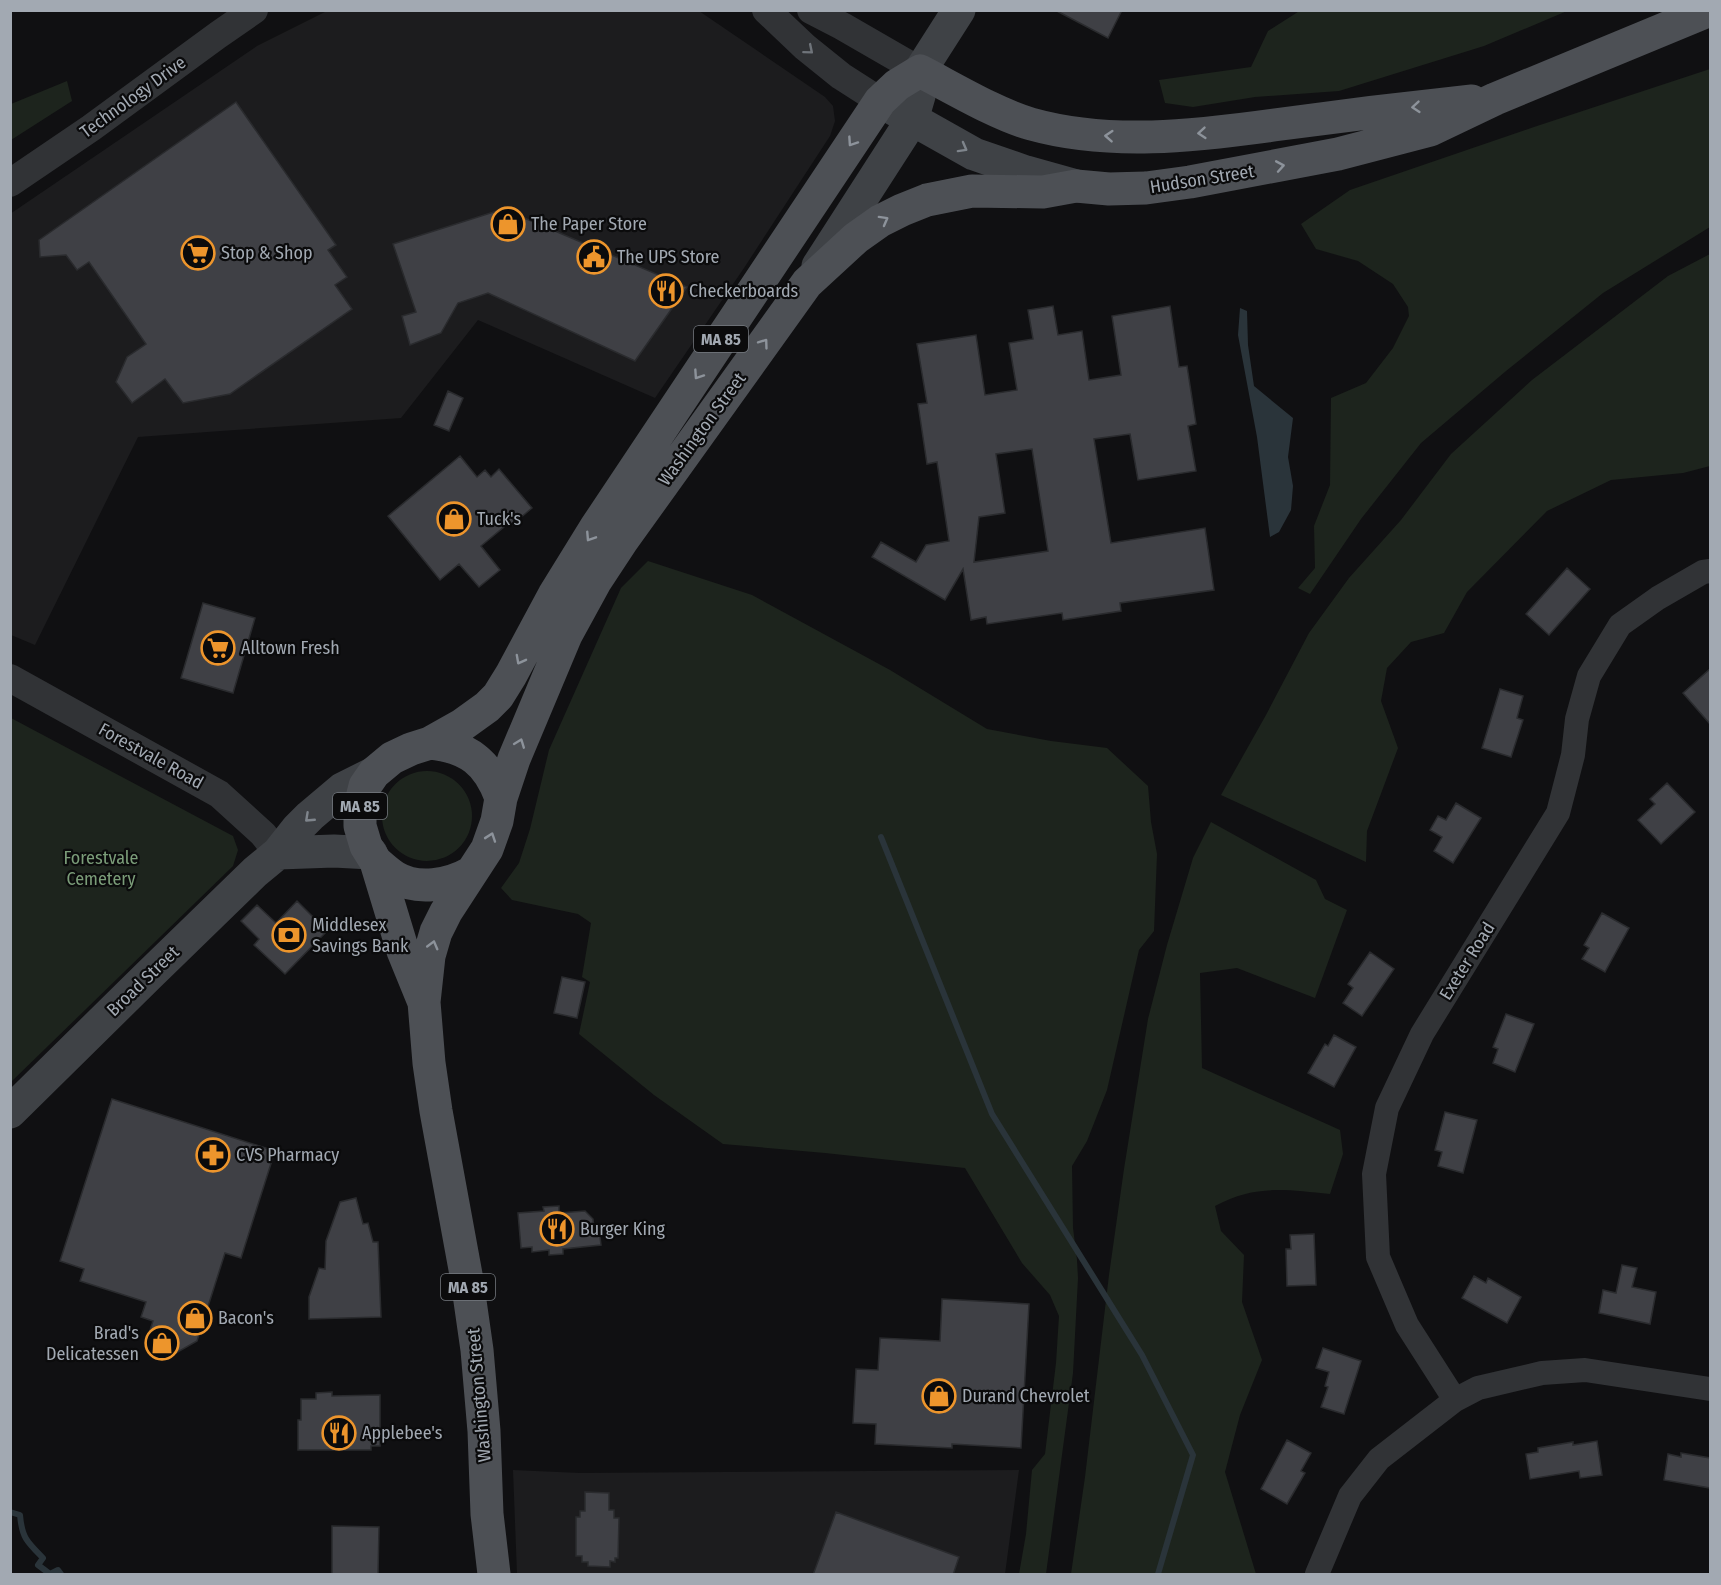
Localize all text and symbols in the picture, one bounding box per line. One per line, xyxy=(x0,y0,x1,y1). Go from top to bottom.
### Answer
one-way arrow xyxy=(802,43,813,54)
street label: Technology Drive xyxy=(76,51,190,143)
one-way arrow xyxy=(1411,100,1420,113)
one-way arrow xyxy=(1197,126,1206,139)
one-way arrow xyxy=(1105,130,1114,143)
one-way arrow xyxy=(848,135,859,146)
one-way arrow xyxy=(957,141,967,152)
street label: Hudson Street xyxy=(1148,160,1256,198)
one-way arrow xyxy=(1274,160,1284,173)
shop icon: The Paper Store xyxy=(490,206,526,242)
place label: The Paper Store xyxy=(531,213,647,235)
one-way arrow xyxy=(878,215,889,227)
supermarket icon: Stop & Shop xyxy=(180,235,216,271)
public building icon: The UPS Store xyxy=(576,239,612,275)
place label: Stop & Shop xyxy=(221,242,312,264)
place label: The UPS Store xyxy=(617,246,720,268)
restaurant icon: Checkerboards xyxy=(648,273,684,309)
place label: Checkerboards xyxy=(689,280,799,302)
road number: MA 85 xyxy=(694,326,748,352)
one-way arrow xyxy=(756,339,767,350)
street label: Washington Street xyxy=(654,368,750,490)
one-way arrow xyxy=(694,368,705,379)
shop icon: Tuck's xyxy=(436,501,472,537)
place label: Tuck's xyxy=(477,508,522,530)
one-way arrow xyxy=(585,531,597,541)
supermarket icon: Alltown Fresh xyxy=(200,630,236,666)
place label: Alltown Fresh xyxy=(241,637,340,659)
one-way arrow xyxy=(516,653,527,664)
street label: Forestvale Road xyxy=(95,718,207,794)
one-way arrow xyxy=(513,738,525,749)
road number: MA 85 xyxy=(333,793,387,819)
one-way arrow xyxy=(305,811,316,822)
one-way arrow xyxy=(484,832,497,843)
park label: Forestvale Cemetery xyxy=(64,847,139,890)
place label: Middlesex Savings Bank xyxy=(312,914,409,957)
bank icon: Middlesex Savings Bank xyxy=(271,917,307,953)
street label: Exeter Road xyxy=(1435,918,1499,1004)
one-way arrow xyxy=(425,940,438,950)
street label: Broad Street xyxy=(102,941,184,1021)
pharmacy icon: CVS Pharmacy xyxy=(195,1137,231,1173)
place label: CVS Pharmacy xyxy=(236,1144,339,1166)
restaurant icon: Burger King xyxy=(539,1211,575,1247)
place label: Burger King xyxy=(580,1218,665,1240)
road number: MA 85 xyxy=(441,1274,495,1300)
shop icon: Bacon's xyxy=(177,1300,213,1336)
place label: Bacon's xyxy=(218,1307,274,1329)
place label: Brad's Delicatessen xyxy=(46,1322,139,1365)
shop icon: Brad's Delicatessen xyxy=(144,1325,180,1361)
street label: Washington Street xyxy=(462,1327,496,1463)
shop icon: Durand Chevrolet xyxy=(921,1378,957,1414)
place label: Durand Chevrolet xyxy=(962,1385,1090,1407)
restaurant icon: Applebee's xyxy=(321,1415,357,1451)
place label: Applebee's xyxy=(362,1422,443,1444)

